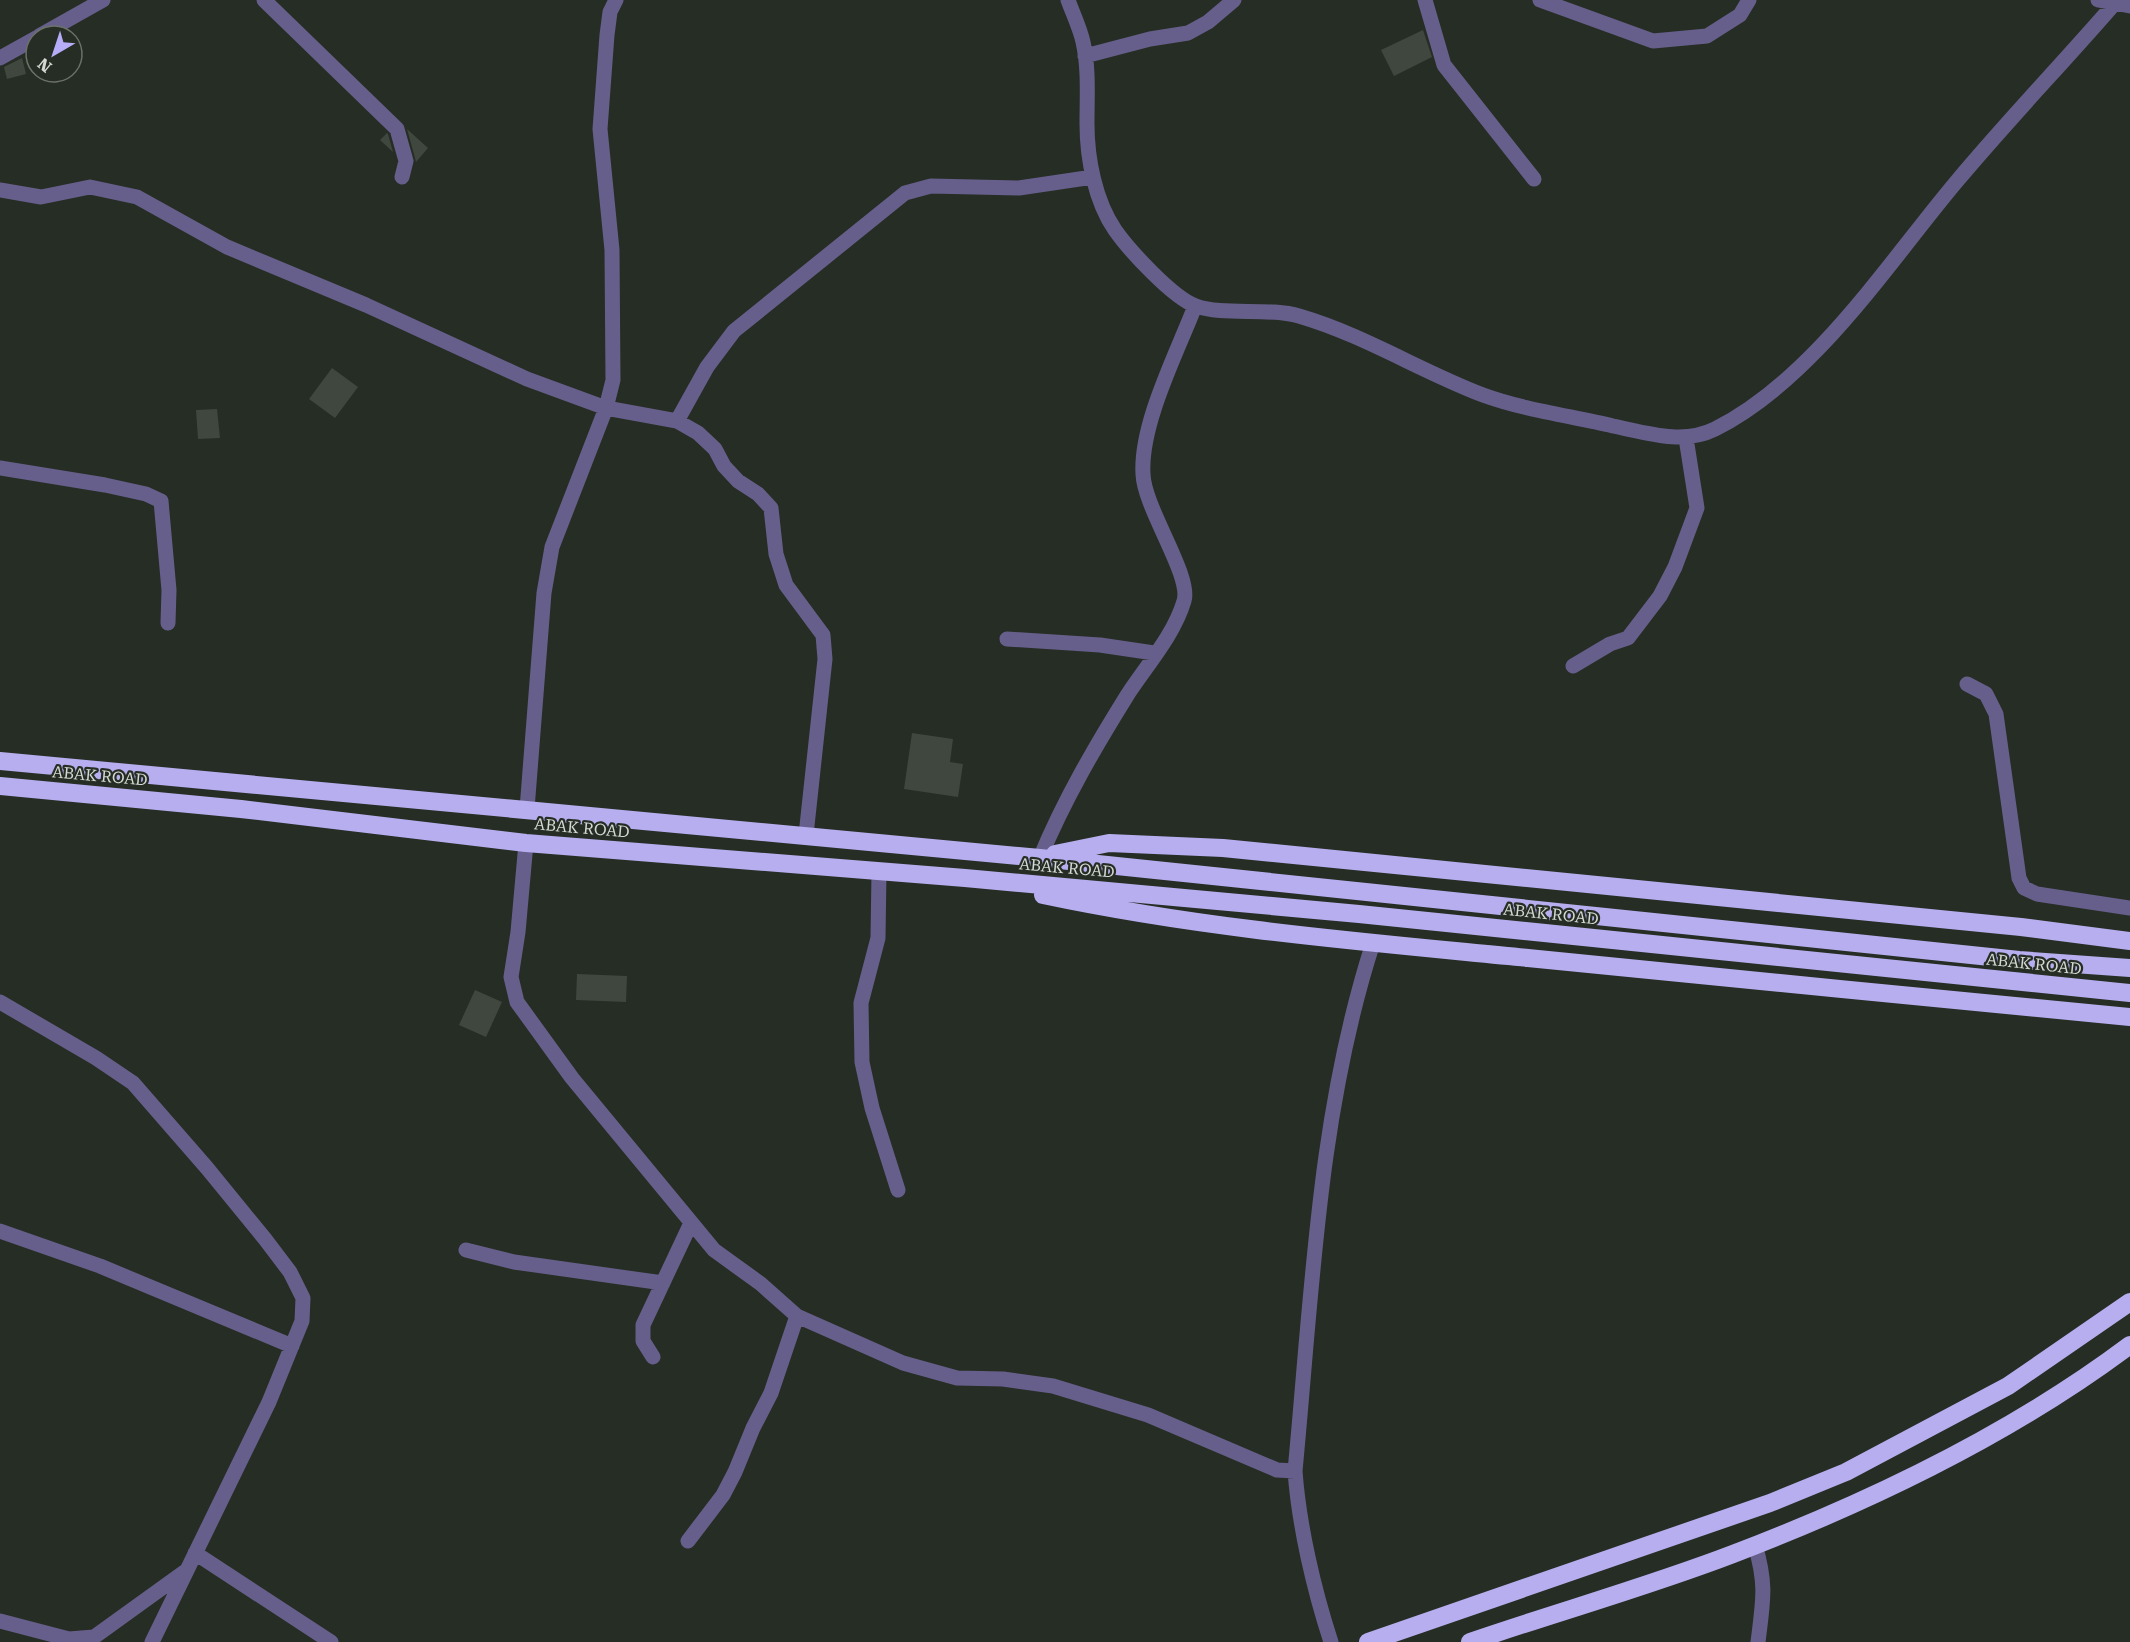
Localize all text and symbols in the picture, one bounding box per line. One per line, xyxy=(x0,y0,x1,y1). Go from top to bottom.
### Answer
north arrow xyxy=(24,24,84,84)
text: N xyxy=(34,54,56,77)
street label: ABAK ROAD xyxy=(52,762,148,790)
street label: ABAK ROAD xyxy=(534,814,630,842)
street label: ABAK ROAD xyxy=(1019,854,1115,882)
street label: ABAK ROAD xyxy=(1502,900,1600,928)
street label: ABAK ROAD xyxy=(1985,950,2083,978)

